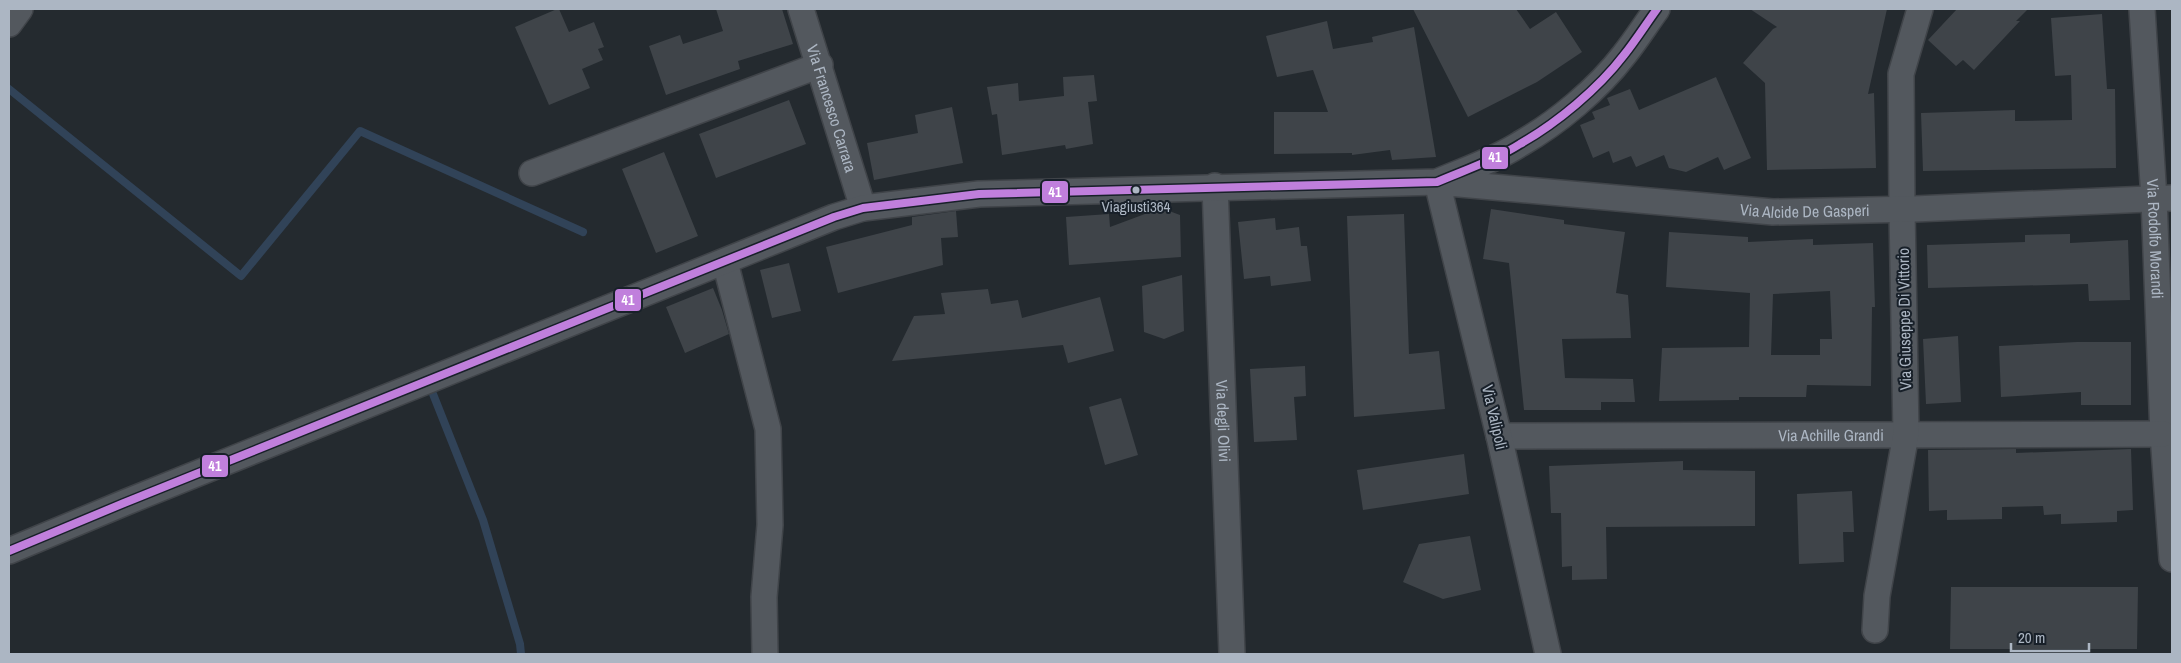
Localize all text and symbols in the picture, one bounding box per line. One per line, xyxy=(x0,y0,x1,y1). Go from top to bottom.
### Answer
street label: Via Francesco Carrara xyxy=(802,42,862,176)
line badge: 41 xyxy=(1481,146,1509,170)
text: 41 xyxy=(1489,148,1502,166)
street label: Via Rodolfo Morandi xyxy=(2142,178,2169,299)
line badge: 41 xyxy=(1041,180,1069,204)
text: 41 xyxy=(1049,183,1062,201)
marker: Viagiusti364 xyxy=(1131,185,1141,195)
place label: Viagiusti364 xyxy=(1102,196,1171,217)
street label: Via Alcide De Gasperi xyxy=(1739,198,1870,223)
street label: Via Giuseppe Di Vittorio xyxy=(1892,248,1916,390)
line badge: 41 xyxy=(614,288,642,312)
text: 41 xyxy=(622,291,635,309)
street label: Via degli Olivi xyxy=(1211,379,1236,462)
street label: Via Valipoli xyxy=(1477,382,1513,452)
street label: Via Achille Grandi xyxy=(1778,424,1884,446)
line badge: 41 xyxy=(201,454,229,478)
text: 41 xyxy=(209,457,222,475)
scale bar xyxy=(2011,620,2088,652)
text: 20 m xyxy=(2018,627,2045,648)

